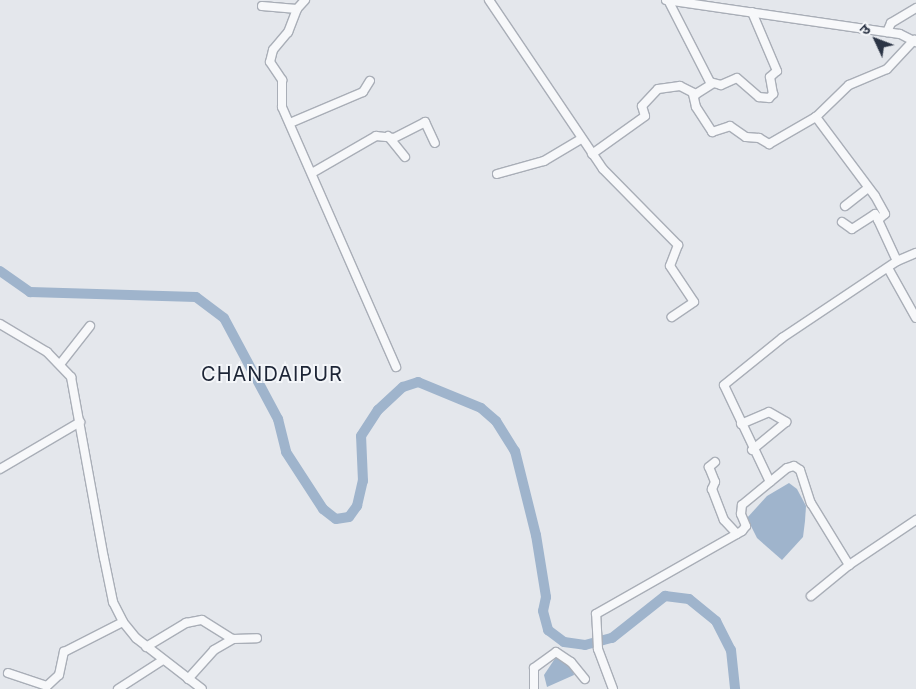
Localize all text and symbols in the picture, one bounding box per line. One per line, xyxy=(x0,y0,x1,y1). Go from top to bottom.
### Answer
north arrow xyxy=(851,15,901,65)
text: उ xyxy=(856,21,874,38)
district label: CHANDAIPUR xyxy=(200,362,344,386)

